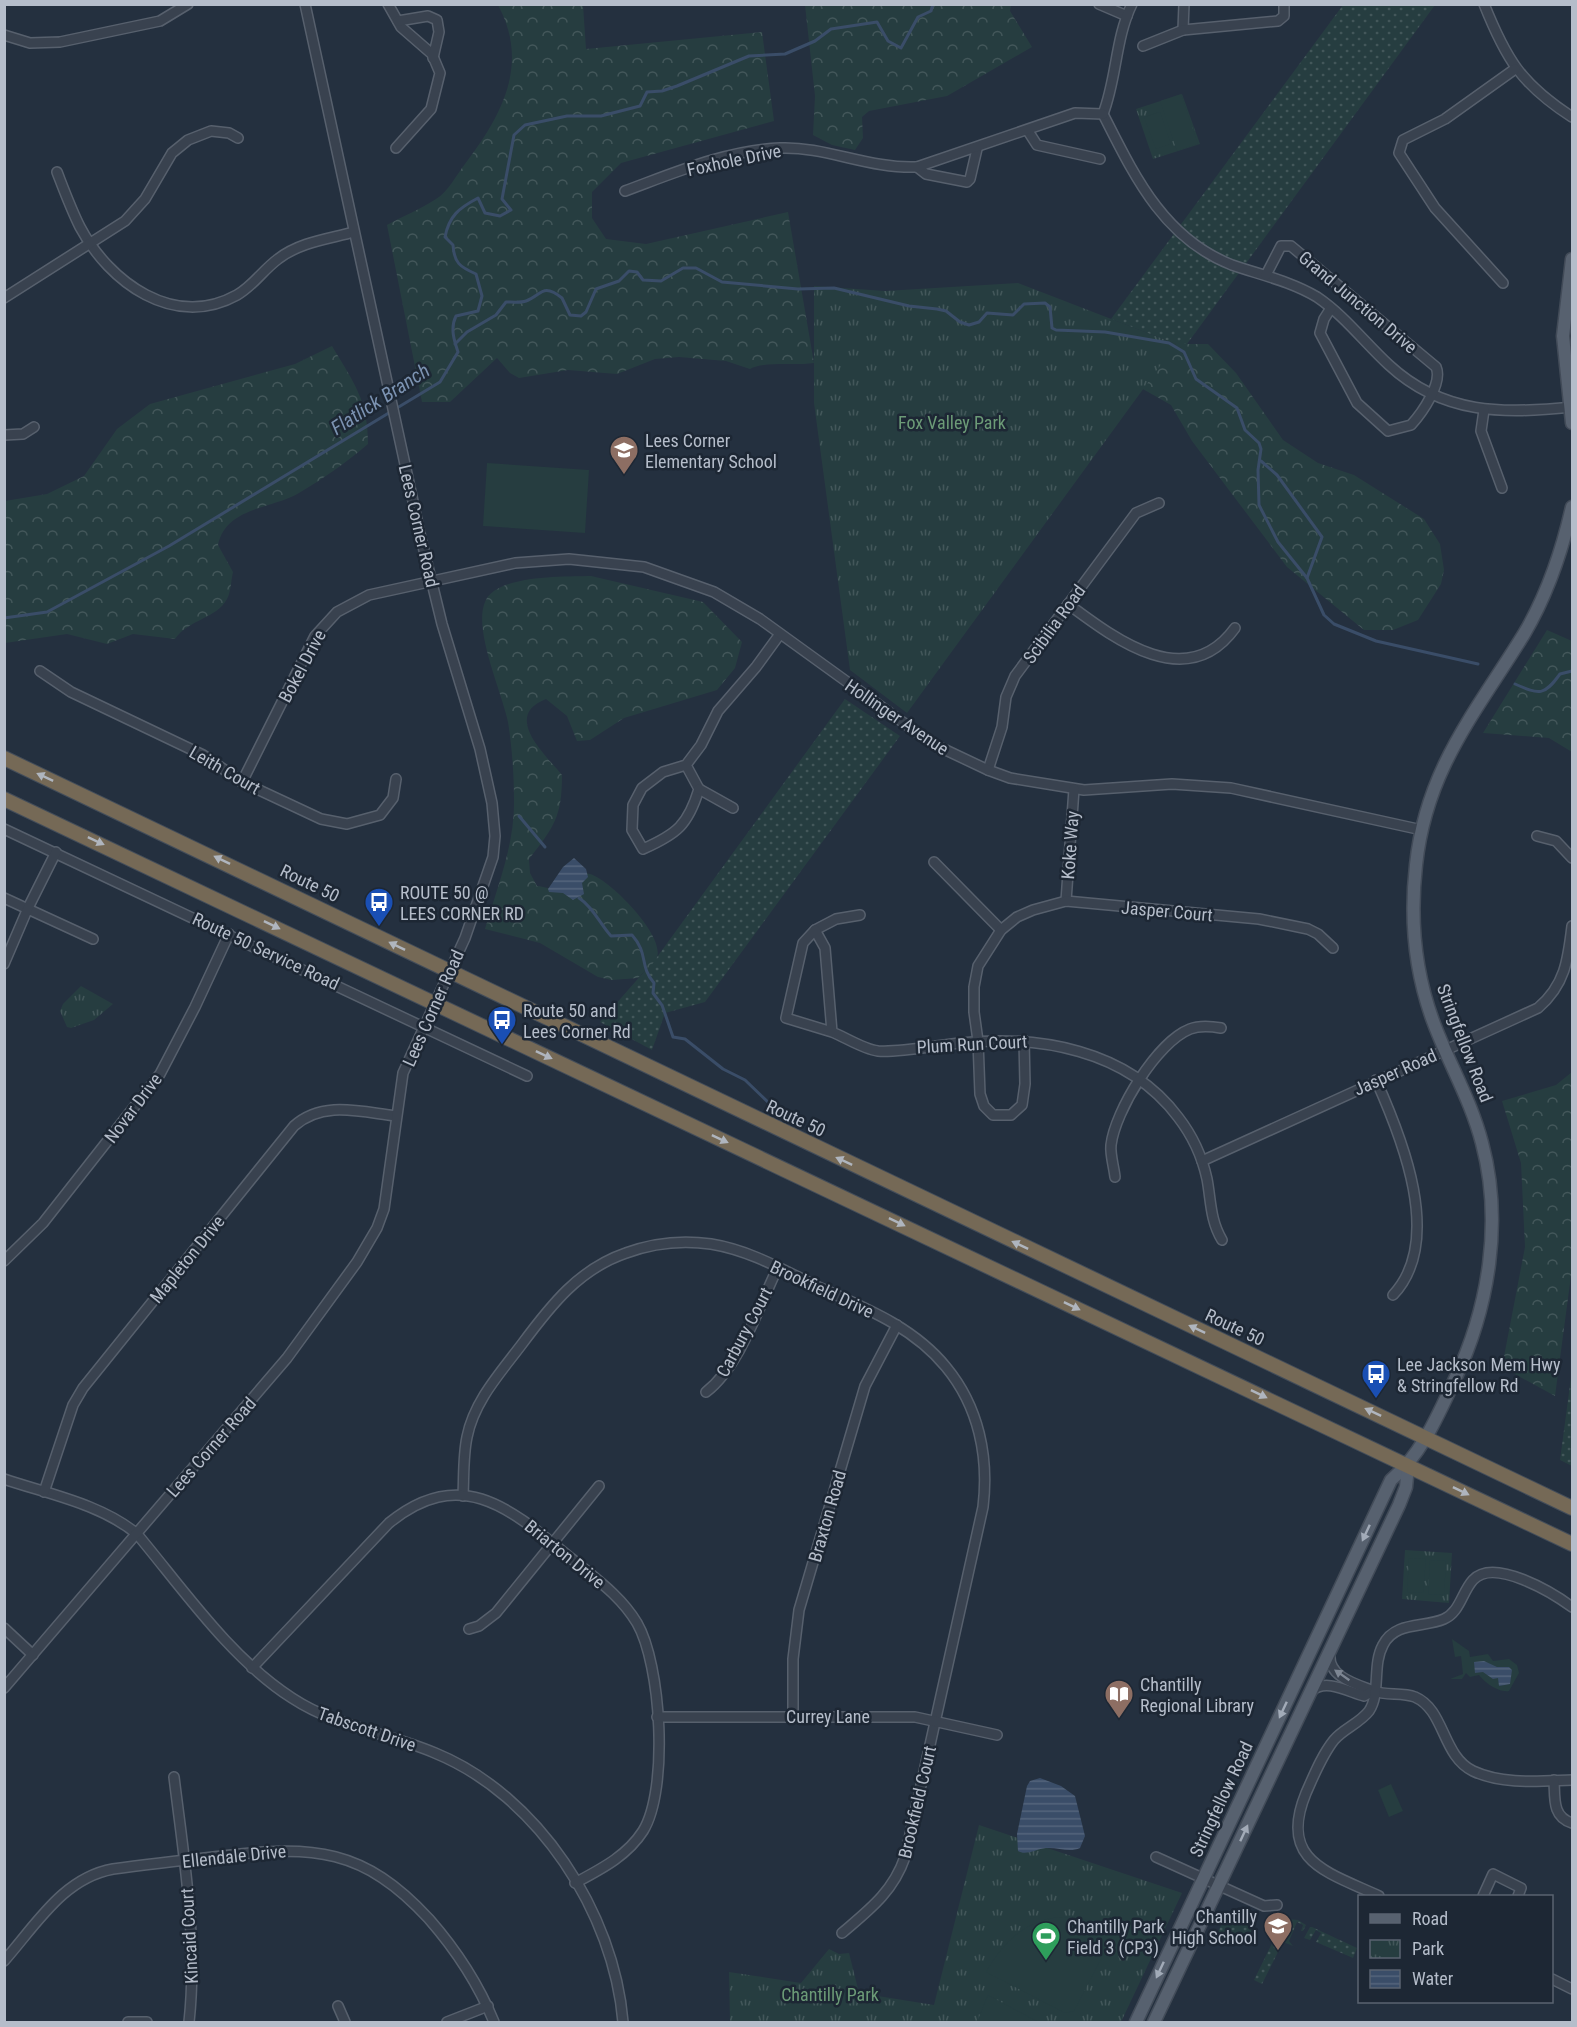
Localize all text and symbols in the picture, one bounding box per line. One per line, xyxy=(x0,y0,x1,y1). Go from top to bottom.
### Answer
street label: Foxhole Drive xyxy=(685,140,783,180)
street label: Grand Junction Drive xyxy=(1295,246,1421,358)
water label: Flatlick Branch xyxy=(326,358,434,440)
park label: Fox Valley Park xyxy=(898,412,1006,433)
place label: Lees Corner Elementary School xyxy=(645,430,777,472)
school or university icon: Lees Corner Elementary School xyxy=(608,434,640,476)
street label: Lees Corner Road xyxy=(395,463,443,589)
street label: Scibilia Road xyxy=(1018,581,1090,667)
street label: Bokel Drive xyxy=(274,626,330,706)
street label: Hollinger Avenue xyxy=(841,675,953,759)
street label: Leith Court xyxy=(186,741,264,799)
one-way arrow xyxy=(37,773,54,782)
street label: Koke Way xyxy=(1057,810,1083,880)
one-way arrow xyxy=(87,837,104,846)
one-way arrow xyxy=(213,855,230,865)
street label: Route 50 xyxy=(277,860,343,906)
place label: ROUTE 50 @ LEES CORNER RD xyxy=(400,882,524,924)
bus stop icon: ROUTE 50 @ LEES CORNER RD xyxy=(363,886,395,928)
street label: Jasper Court xyxy=(1120,897,1214,925)
street label: Route 50 Service Road xyxy=(189,908,343,994)
one-way arrow xyxy=(263,920,280,930)
one-way arrow xyxy=(388,941,406,951)
street label: Lees Corner Road xyxy=(398,946,468,1070)
street label: Stringfellow Road xyxy=(1433,981,1497,1105)
place label: Route 50 and Lees Corner Rd xyxy=(523,1000,631,1042)
bus stop icon: Route 50 and Lees Corner Rd xyxy=(486,1004,518,1046)
street label: Plum Run Court xyxy=(916,1031,1028,1057)
street label: Jasper Road xyxy=(1350,1044,1440,1100)
one-way arrow xyxy=(535,1051,552,1060)
street label: Novar Drive xyxy=(100,1069,166,1147)
street label: Route 50 xyxy=(763,1095,829,1141)
one-way arrow xyxy=(711,1135,728,1144)
one-way arrow xyxy=(836,1156,853,1165)
street label: Mapleton Drive xyxy=(145,1211,229,1307)
one-way arrow xyxy=(888,1217,905,1227)
one-way arrow xyxy=(1012,1240,1029,1249)
street label: Brookfield Drive xyxy=(767,1256,877,1322)
street label: Carbury Court xyxy=(712,1284,776,1380)
one-way arrow xyxy=(1064,1301,1081,1311)
street label: Route 50 xyxy=(1202,1304,1268,1350)
one-way arrow xyxy=(1188,1324,1205,1333)
place label: Lee Jackson Mem Hwy & Stringfellow Rd xyxy=(1397,1354,1561,1396)
bus stop icon: Lee Jackson Mem Hwy & Stringfellow Rd xyxy=(1360,1358,1392,1400)
one-way arrow xyxy=(1251,1390,1268,1399)
street label: Lees Corner Road xyxy=(162,1393,260,1501)
one-way arrow xyxy=(1364,1407,1381,1416)
street label: Braxton Road xyxy=(804,1468,850,1564)
one-way arrow xyxy=(1452,1486,1469,1496)
street label: Briarton Drive xyxy=(521,1515,609,1593)
one-way arrow xyxy=(1362,1525,1371,1542)
one-way arrow xyxy=(1333,1670,1350,1681)
place label: Chantilly Regional Library xyxy=(1140,1674,1255,1716)
library icon: Chantilly Regional Library xyxy=(1103,1678,1135,1720)
one-way arrow xyxy=(1279,1701,1288,1718)
street label: Tabscott Drive xyxy=(315,1702,419,1756)
street label: Currey Lane xyxy=(786,1706,870,1727)
street label: Stringfellow Road xyxy=(1185,1738,1257,1860)
street label: Brookfield Court xyxy=(894,1744,940,1860)
one-way arrow xyxy=(1239,1824,1249,1842)
street label: Ellendale Drive xyxy=(181,1840,287,1872)
street label: Kincaid Court xyxy=(176,1888,202,1984)
legend xyxy=(1358,1895,1553,2003)
place label: Chantilly High School xyxy=(1171,1906,1258,1948)
text: Road xyxy=(1412,1908,1448,1929)
school or university icon: Chantilly High School xyxy=(1262,1910,1294,1952)
place label: Chantilly Park Field 3 (CP3) xyxy=(1067,1916,1165,1959)
sports icon: Chantilly Park Field 3 (CP3) xyxy=(1030,1920,1062,1962)
text: Park xyxy=(1412,1938,1444,1959)
one-way arrow xyxy=(1156,1962,1165,1979)
text: Water xyxy=(1412,1968,1454,1989)
park label: Chantilly Park xyxy=(781,1984,879,2005)

